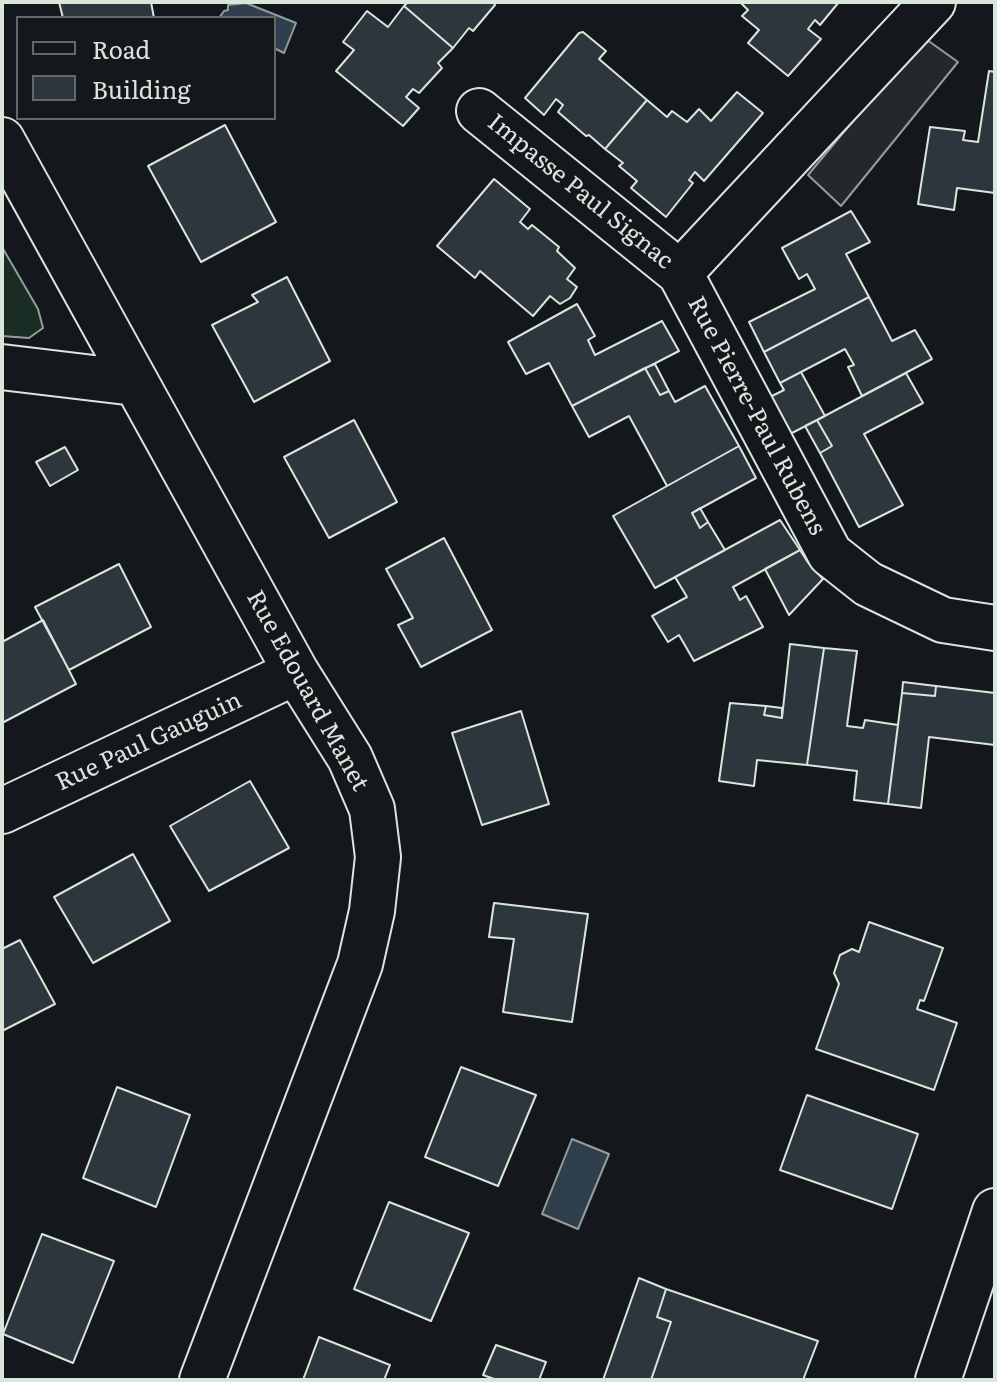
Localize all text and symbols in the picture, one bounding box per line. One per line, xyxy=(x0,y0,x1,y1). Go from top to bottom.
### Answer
legend xyxy=(16,16,276,120)
text: Road xyxy=(92,31,150,66)
text: Building xyxy=(92,71,191,106)
street label: Impasse Paul Signac xyxy=(481,108,679,276)
street label: Rue Pierre-Paul Rubens xyxy=(681,292,831,540)
street label: Rue Edouard Manet xyxy=(240,586,374,796)
street label: Rue Paul Gauguin xyxy=(52,686,246,798)

